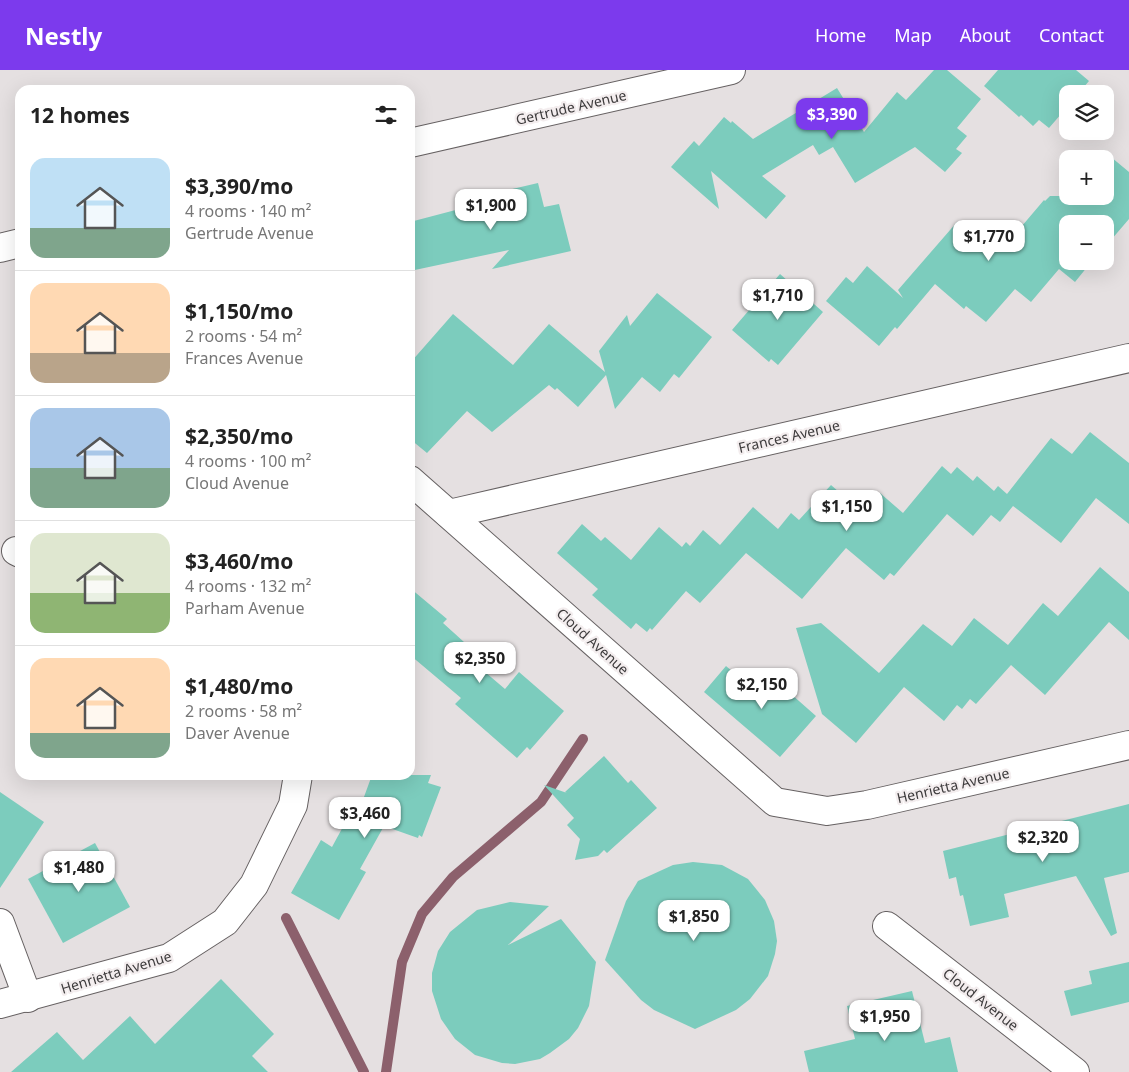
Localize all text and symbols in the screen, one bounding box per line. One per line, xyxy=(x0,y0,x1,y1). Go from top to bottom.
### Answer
text: Nestly xyxy=(25,19,102,52)
text: Home xyxy=(815,23,866,47)
text: Map xyxy=(894,23,932,47)
text: About xyxy=(960,23,1011,47)
text: Contact xyxy=(1039,23,1104,47)
street label: Gertrude Avenue xyxy=(514,85,628,129)
map controls xyxy=(1059,85,1114,270)
button: layers xyxy=(1059,85,1114,140)
pin: $3,390 xyxy=(791,98,873,140)
text: 12 homes xyxy=(30,101,130,129)
icon: filters xyxy=(372,101,400,129)
text: $3,390 xyxy=(807,103,857,125)
button: + xyxy=(1059,150,1114,205)
text: $3,390/mo xyxy=(185,172,293,200)
icon: home xyxy=(70,178,130,238)
pin: $1,900 xyxy=(450,189,532,231)
text: $1,900 xyxy=(466,194,516,216)
text: 4 rooms · 140 m² xyxy=(185,200,311,222)
button: − xyxy=(1059,215,1114,270)
pin: $1,770 xyxy=(948,220,1030,262)
text: Gertrude Avenue xyxy=(185,222,314,244)
text: $1,770 xyxy=(964,225,1014,247)
pin: $1,710 xyxy=(737,278,819,321)
text: $1,710 xyxy=(753,284,803,306)
text: $1,150/mo xyxy=(185,297,293,325)
icon: home xyxy=(70,303,130,363)
text: 2 rooms · 54 m² xyxy=(185,325,302,347)
text: Frances Avenue xyxy=(185,347,303,369)
street label: Frances Avenue xyxy=(736,415,842,457)
text: $2,350/mo xyxy=(185,422,293,450)
icon: home xyxy=(70,428,130,488)
text: 4 rooms · 100 m² xyxy=(185,450,311,472)
text: Cloud Avenue xyxy=(185,472,289,494)
pin: $1,150 xyxy=(806,490,888,532)
text: $1,150 xyxy=(822,495,872,517)
text: $3,460/mo xyxy=(185,547,293,575)
icon: home xyxy=(70,553,130,613)
text: 4 rooms · 132 m² xyxy=(185,575,311,597)
text: Parham Avenue xyxy=(185,597,304,619)
street label: Cloud Avenue xyxy=(553,603,633,679)
pin: $2,350 xyxy=(439,642,521,684)
text: $2,350 xyxy=(455,647,505,669)
pin: $2,150 xyxy=(721,668,803,710)
text: $1,480/mo xyxy=(185,672,293,700)
text: $2,150 xyxy=(737,673,787,695)
icon: home xyxy=(70,678,130,738)
text: 2 rooms · 58 m² xyxy=(185,700,302,722)
text: Daver Avenue xyxy=(185,722,290,744)
street label: Henrietta Avenue xyxy=(895,763,1011,807)
pin: $3,460 xyxy=(324,796,406,839)
text: $3,460 xyxy=(340,802,390,824)
pin: $2,320 xyxy=(1002,820,1084,863)
text: $2,320 xyxy=(1018,826,1068,848)
pin: $1,480 xyxy=(38,850,120,893)
text: $1,480 xyxy=(54,856,104,878)
pin: $1,850 xyxy=(653,900,735,942)
text: $1,850 xyxy=(669,905,719,927)
street label: Henrietta Avenue xyxy=(58,946,174,998)
street label: Cloud Avenue xyxy=(939,964,1023,1035)
pin: $1,950 xyxy=(844,1000,926,1042)
text: $1,950 xyxy=(860,1005,910,1027)

